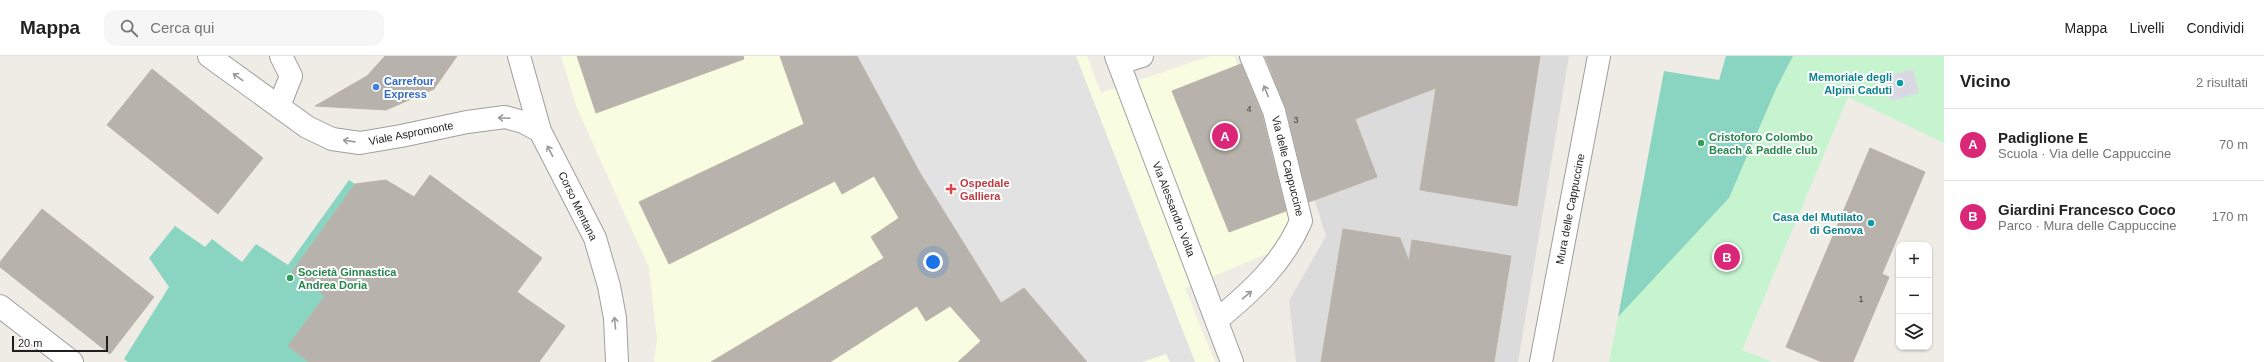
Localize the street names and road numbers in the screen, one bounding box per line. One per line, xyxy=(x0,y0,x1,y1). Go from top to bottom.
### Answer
street label: Via delle Cappuccine xyxy=(1270,115,1306,217)
street label: Viale Aspromonte xyxy=(368,119,454,147)
street label: Mura delle Cappuccine xyxy=(1553,153,1587,265)
street label: Via Alessandro Volta xyxy=(1150,160,1198,259)
street label: Corso Mentana xyxy=(556,170,600,243)

